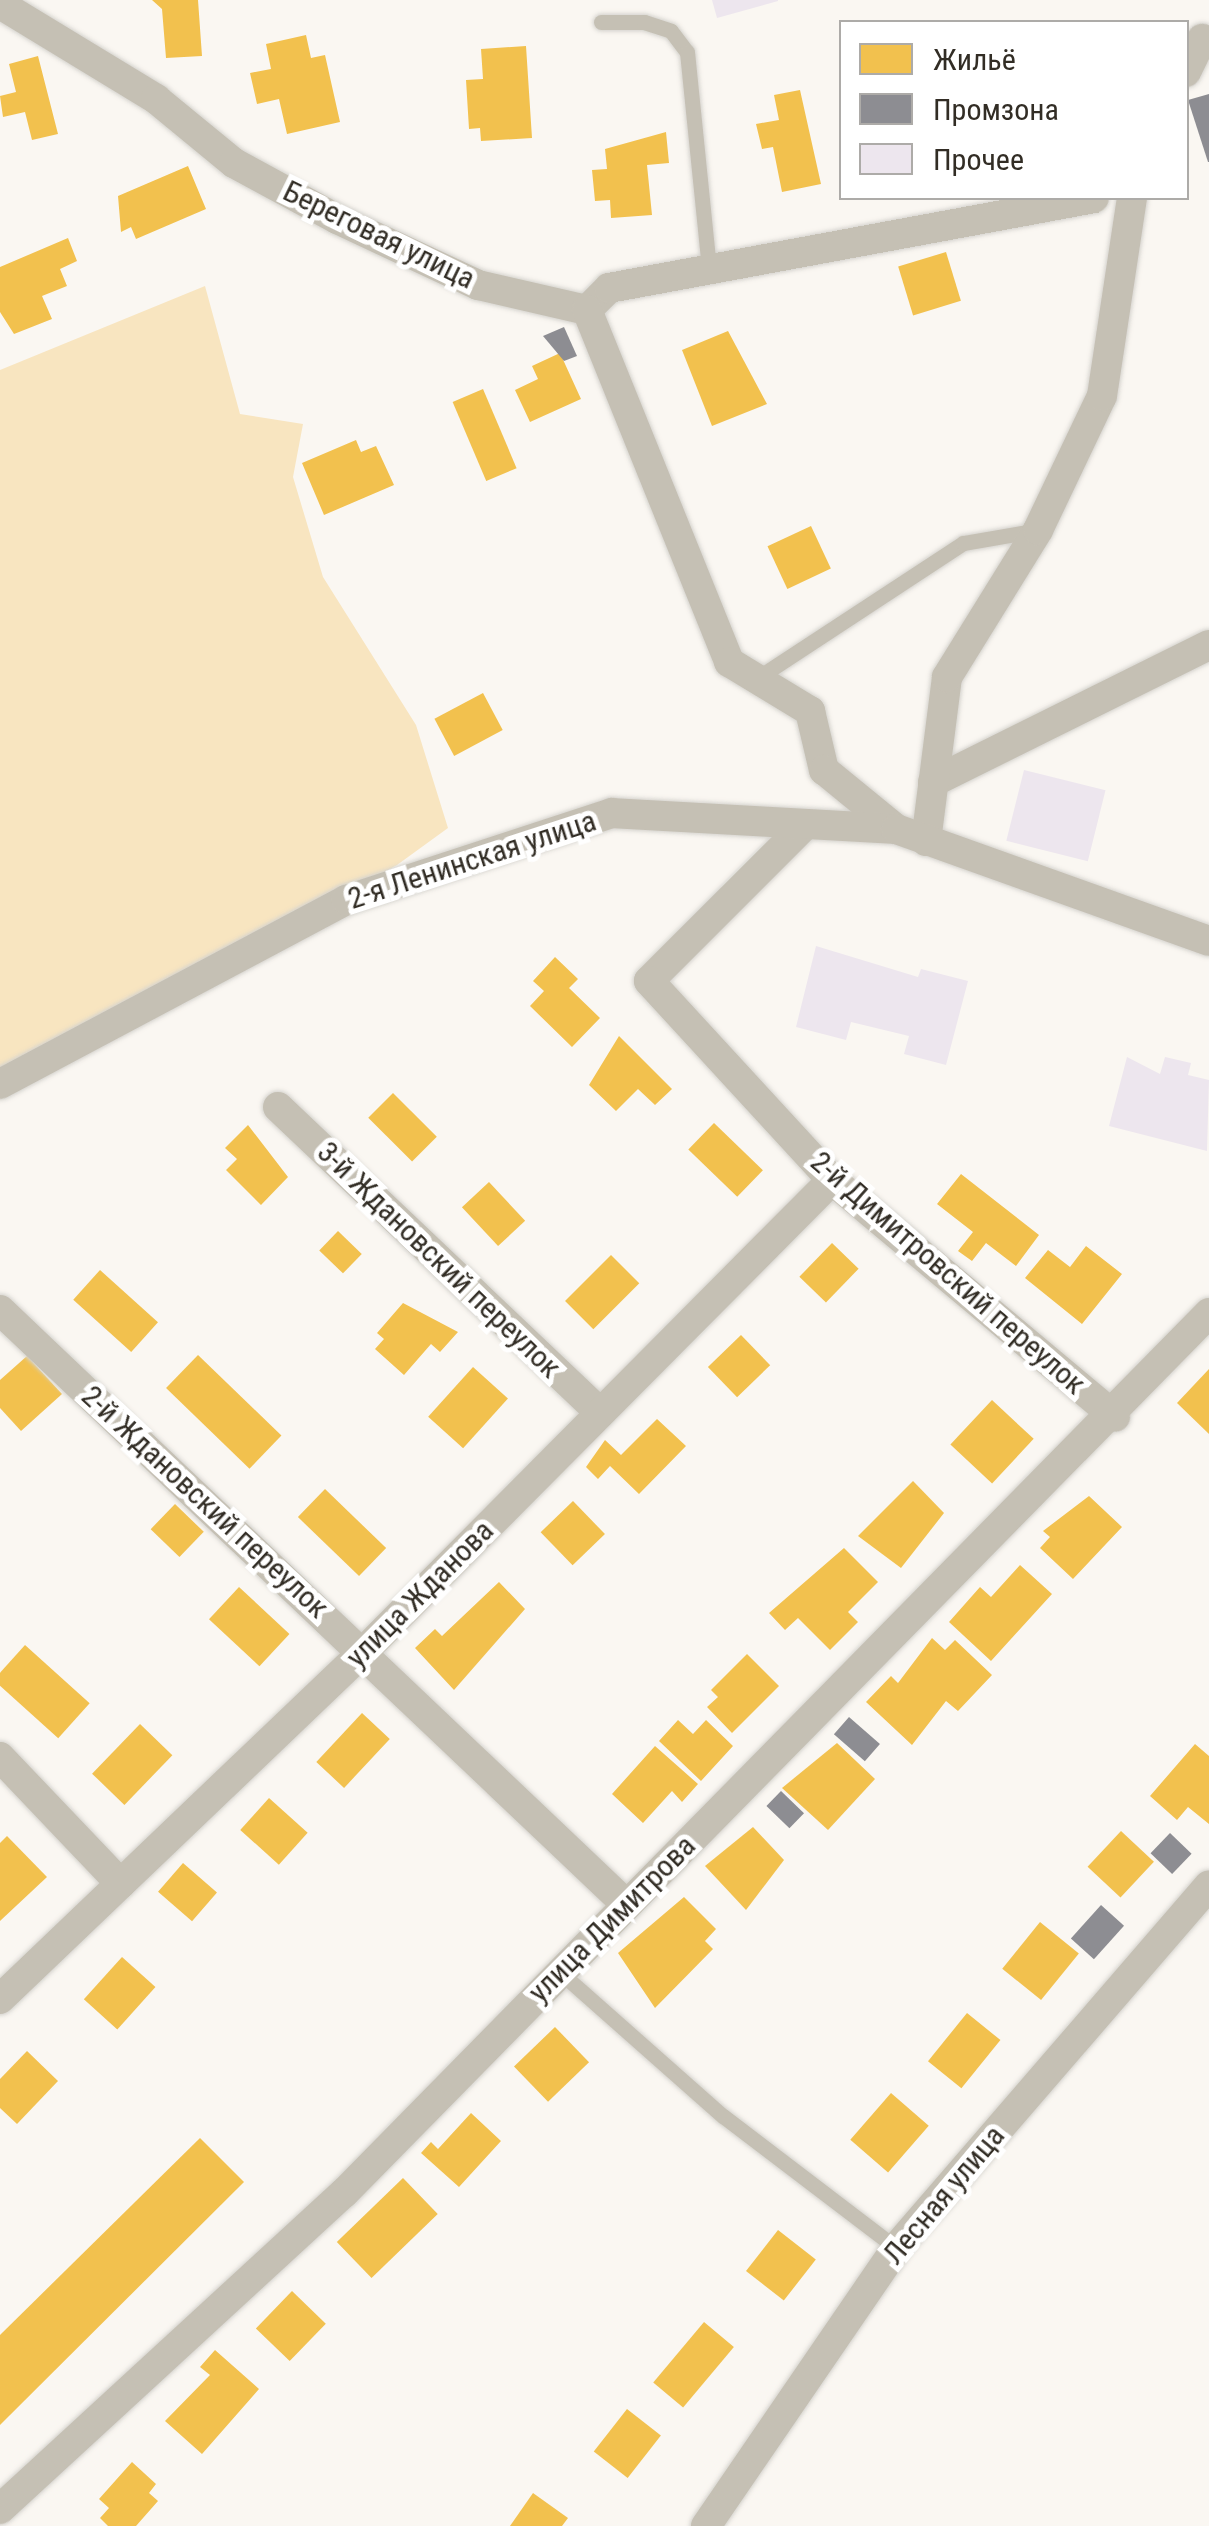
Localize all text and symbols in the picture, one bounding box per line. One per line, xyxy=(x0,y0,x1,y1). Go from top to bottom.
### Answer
legend xyxy=(839,20,1189,200)
text: Жильё xyxy=(933,42,1016,77)
text: Промзона xyxy=(933,92,1059,127)
text: Прочее xyxy=(933,142,1024,177)
street label: Береговая улица xyxy=(277,173,481,297)
street label: 2-я Ленинская улица xyxy=(343,803,601,917)
street label: 3-й Ждановский переулок xyxy=(310,1134,568,1386)
street label: 2-й Димитровский переулок xyxy=(803,1144,1093,1402)
street label: 2-й Ждановский переулок xyxy=(74,1378,336,1626)
street label: улица Жданова xyxy=(339,1513,501,1675)
street label: улица Димитрова xyxy=(521,1828,703,2010)
street label: Лесная улица xyxy=(876,2118,1012,2272)

